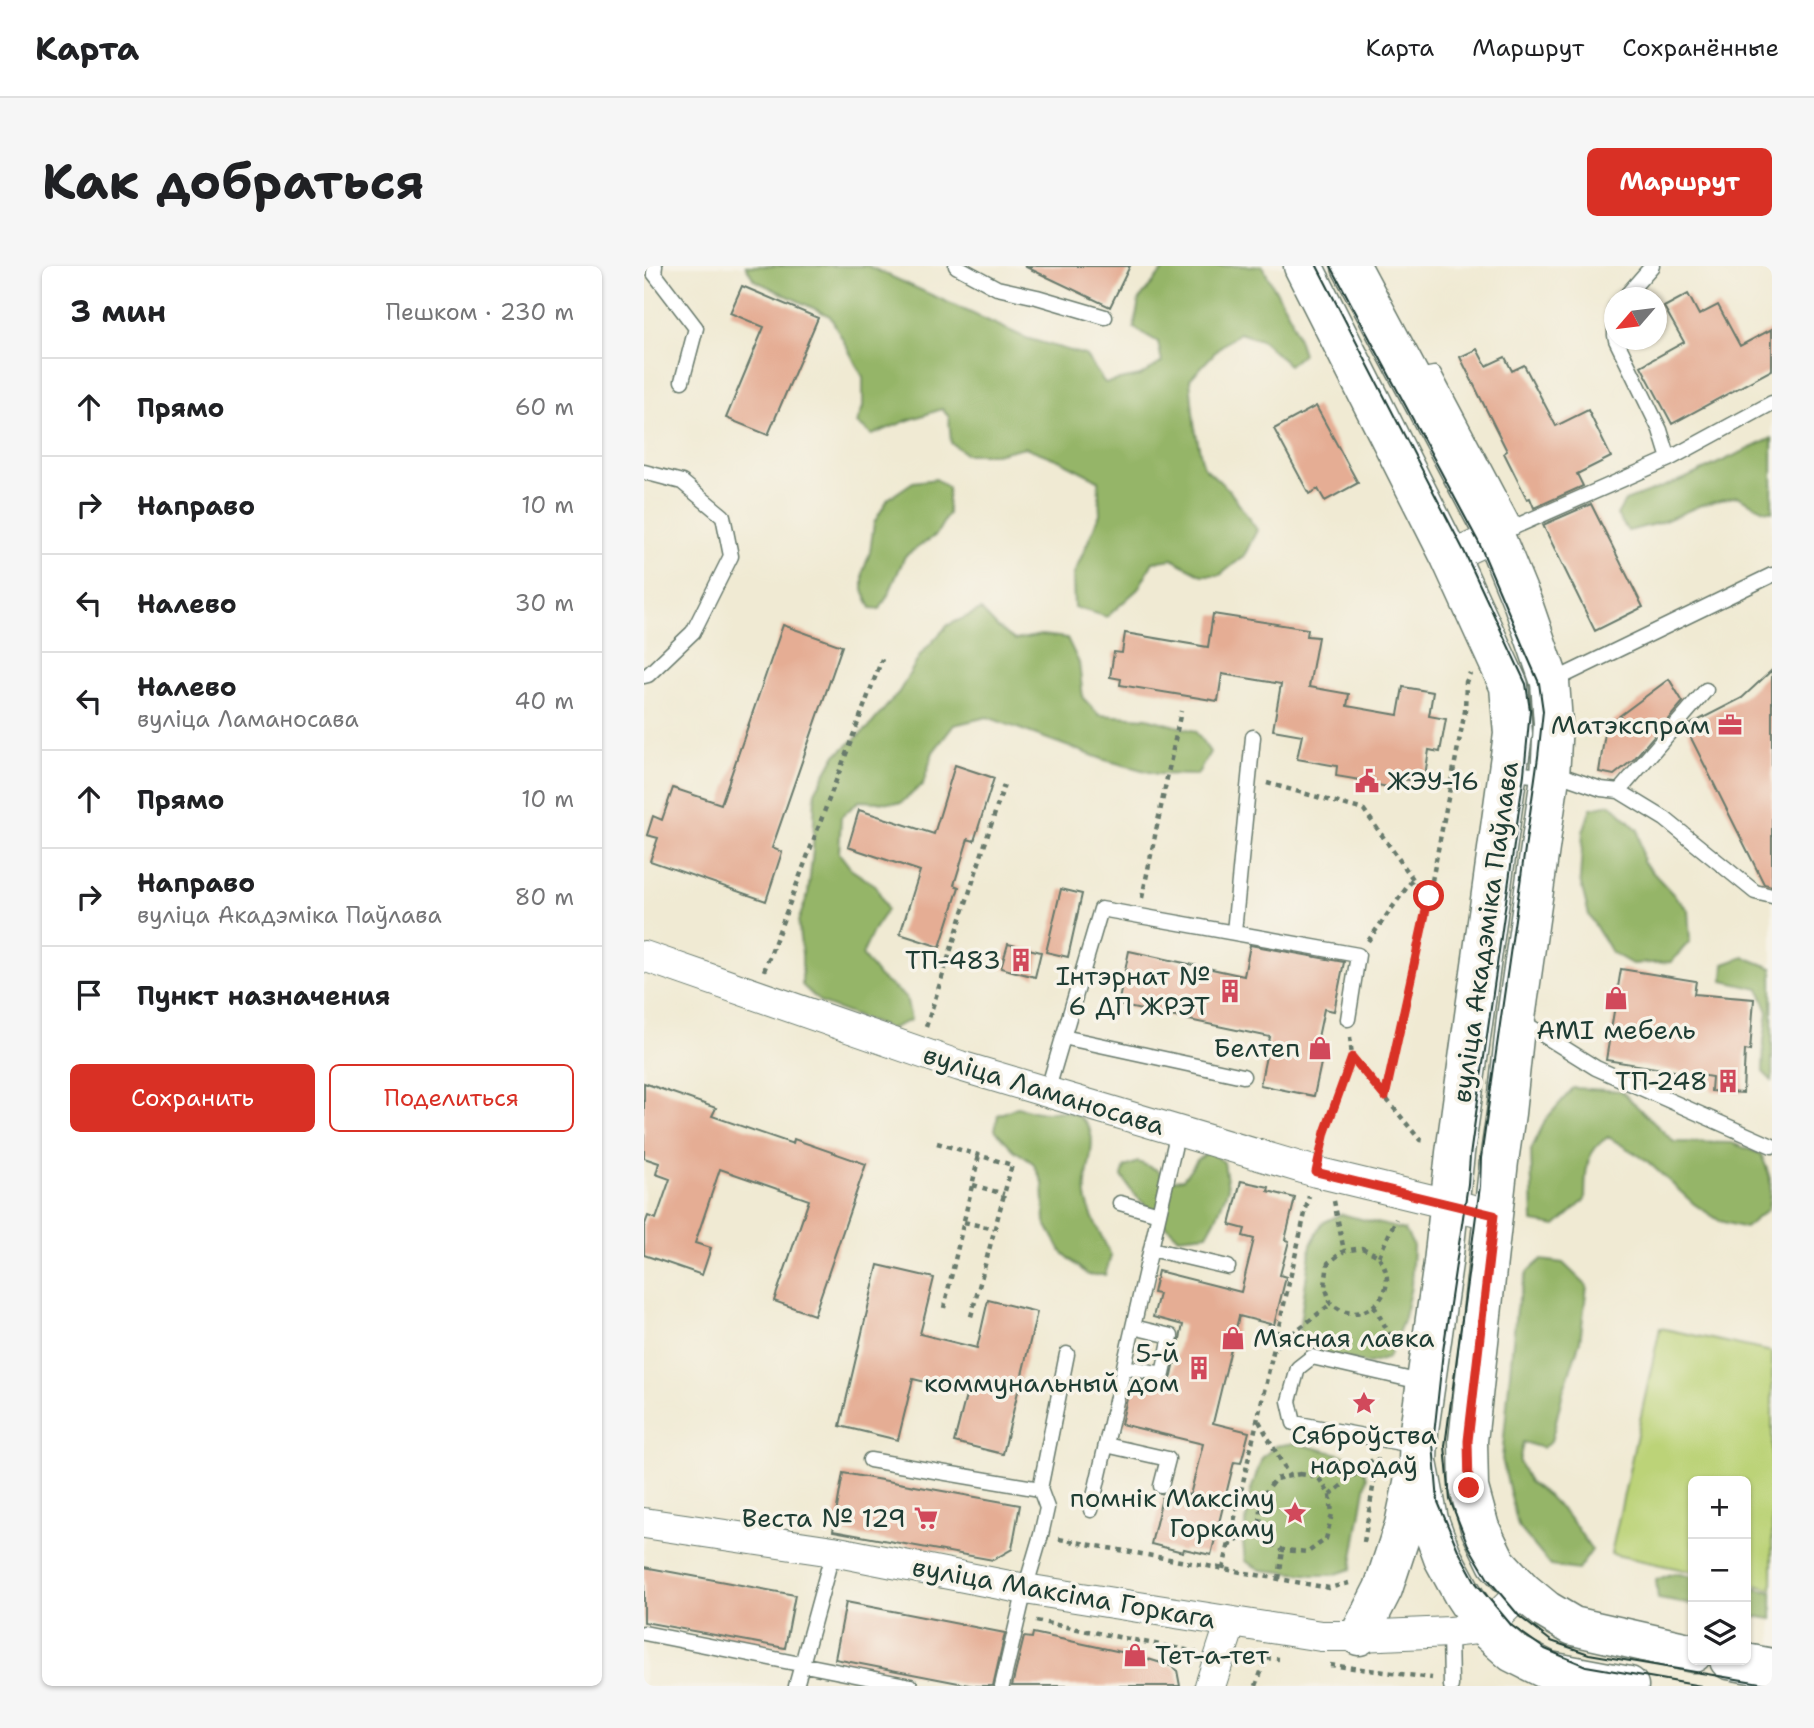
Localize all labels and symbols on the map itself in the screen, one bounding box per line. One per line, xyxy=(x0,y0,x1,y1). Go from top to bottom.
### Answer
north arrow xyxy=(1604,287,1667,350)
place label: Матэкспрам xyxy=(1551,707,1710,742)
office icon: Матэкспрам xyxy=(1716,711,1744,739)
street label: вуліца Акадэміка Паўлава xyxy=(1443,759,1526,1105)
place label: ЖЭУ-16 xyxy=(1387,763,1479,798)
public building icon: ЖЭУ-16 xyxy=(1353,767,1381,795)
route start xyxy=(1413,880,1444,911)
place label: ТП-483 xyxy=(905,942,1001,977)
building icon: ТП-483 xyxy=(1007,946,1035,974)
place label: Інтэрнат № 6 ДП ЖРЭТ xyxy=(1056,958,1210,1023)
building icon: Інтэрнат № 6 ДП ЖРЭТ xyxy=(1216,977,1244,1005)
shop icon: AMI мебель xyxy=(1602,984,1630,1012)
place label: AMI мебель xyxy=(1536,1012,1696,1047)
place label: Белтеп xyxy=(1213,1030,1300,1065)
shop icon: Белтеп xyxy=(1306,1034,1334,1062)
street label: вуліца Ламаносава xyxy=(919,1036,1169,1143)
place label: ТП-248 xyxy=(1615,1063,1708,1098)
building icon: ТП-248 xyxy=(1714,1067,1742,1095)
place label: Мясная лавка xyxy=(1253,1320,1434,1355)
shop icon: Мясная лавка xyxy=(1219,1324,1247,1352)
place label: 5-й коммунальный дом xyxy=(924,1335,1179,1400)
building icon: 5-й коммунальный дом xyxy=(1185,1354,1213,1382)
place icon: Сяброўства народаў xyxy=(1350,1389,1378,1417)
place label: Сяброўства народаў xyxy=(1291,1417,1437,1482)
route end xyxy=(1453,1472,1484,1503)
place label: помнік Максіму Горкаму xyxy=(1070,1480,1275,1545)
place icon: помнік Максіму Горкаму xyxy=(1281,1499,1309,1527)
place label: Веста № 129 xyxy=(742,1500,906,1535)
supermarket icon: Веста № 129 xyxy=(912,1504,940,1532)
street label: вуліца Максіма Горкага xyxy=(910,1549,1218,1636)
place label: Тет-а-тет xyxy=(1155,1637,1270,1672)
shop icon: Тет-а-тет xyxy=(1121,1641,1149,1669)

